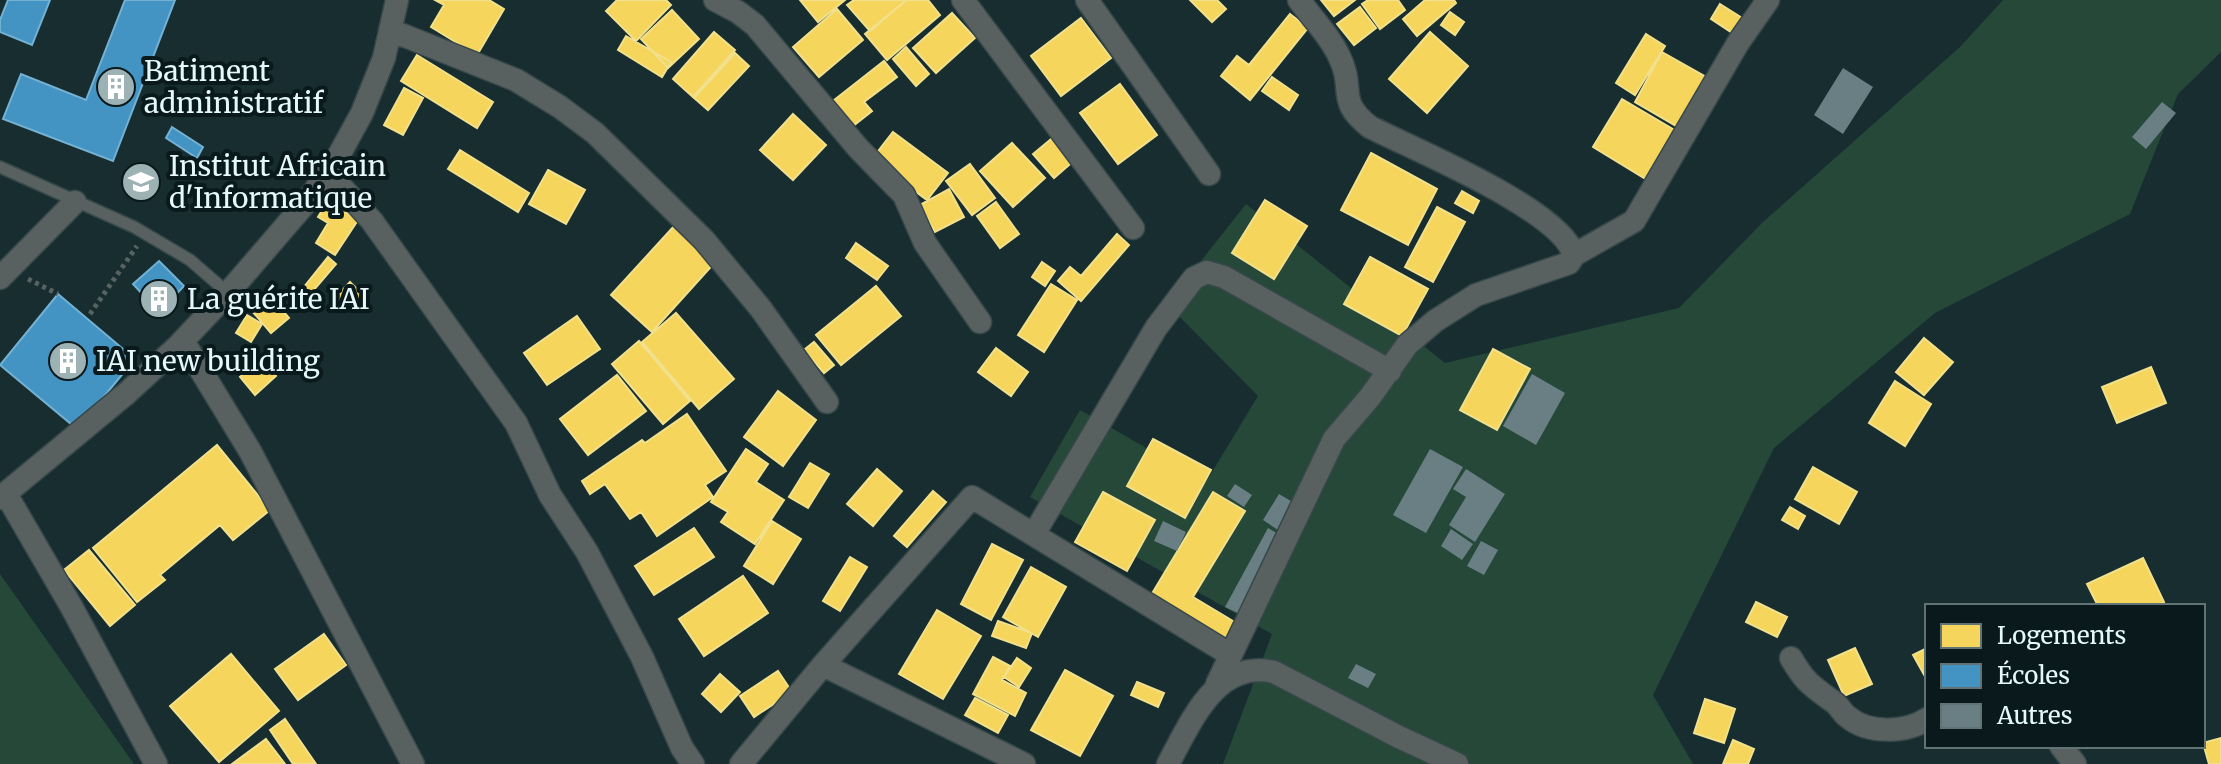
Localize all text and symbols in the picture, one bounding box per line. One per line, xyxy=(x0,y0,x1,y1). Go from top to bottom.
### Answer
place label: Batiment administratif xyxy=(144,53,325,121)
building icon: Batiment administratif xyxy=(95,66,137,108)
place label: Institut Africain d'Informatique xyxy=(169,148,386,216)
school or university icon: Institut Africain d'Informatique xyxy=(120,161,162,203)
building icon: La guérite IAI xyxy=(138,278,180,320)
place label: La guérite IAI xyxy=(187,281,370,317)
building icon: IAI new building xyxy=(47,340,89,382)
place label: IAI new building xyxy=(96,343,320,379)
legend xyxy=(1925,604,2205,748)
text: Logements xyxy=(1997,620,2126,651)
text: Écoles xyxy=(1997,659,2070,691)
text: Autres xyxy=(1996,700,2072,731)

